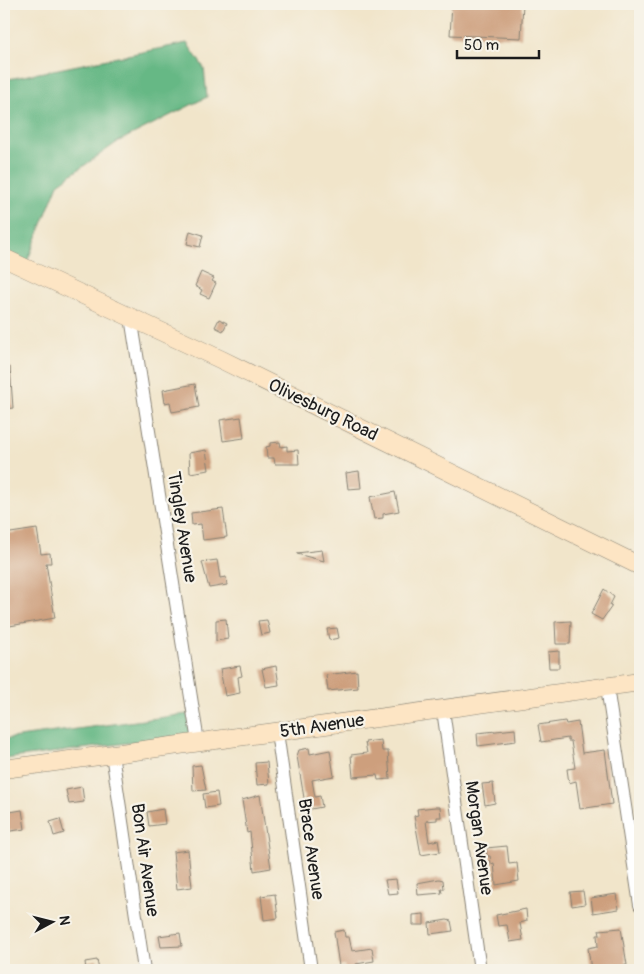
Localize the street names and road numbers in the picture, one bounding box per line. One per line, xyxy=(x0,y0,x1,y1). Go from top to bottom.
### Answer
street label: Olivesburg Road xyxy=(264,374,382,446)
street label: Tingley Avenue xyxy=(162,470,202,584)
street label: 5th Avenue xyxy=(278,709,366,743)
street label: Morgan Avenue xyxy=(460,779,498,897)
street label: Brace Avenue xyxy=(292,797,330,901)
street label: Bon Air Avenue xyxy=(126,802,164,918)

